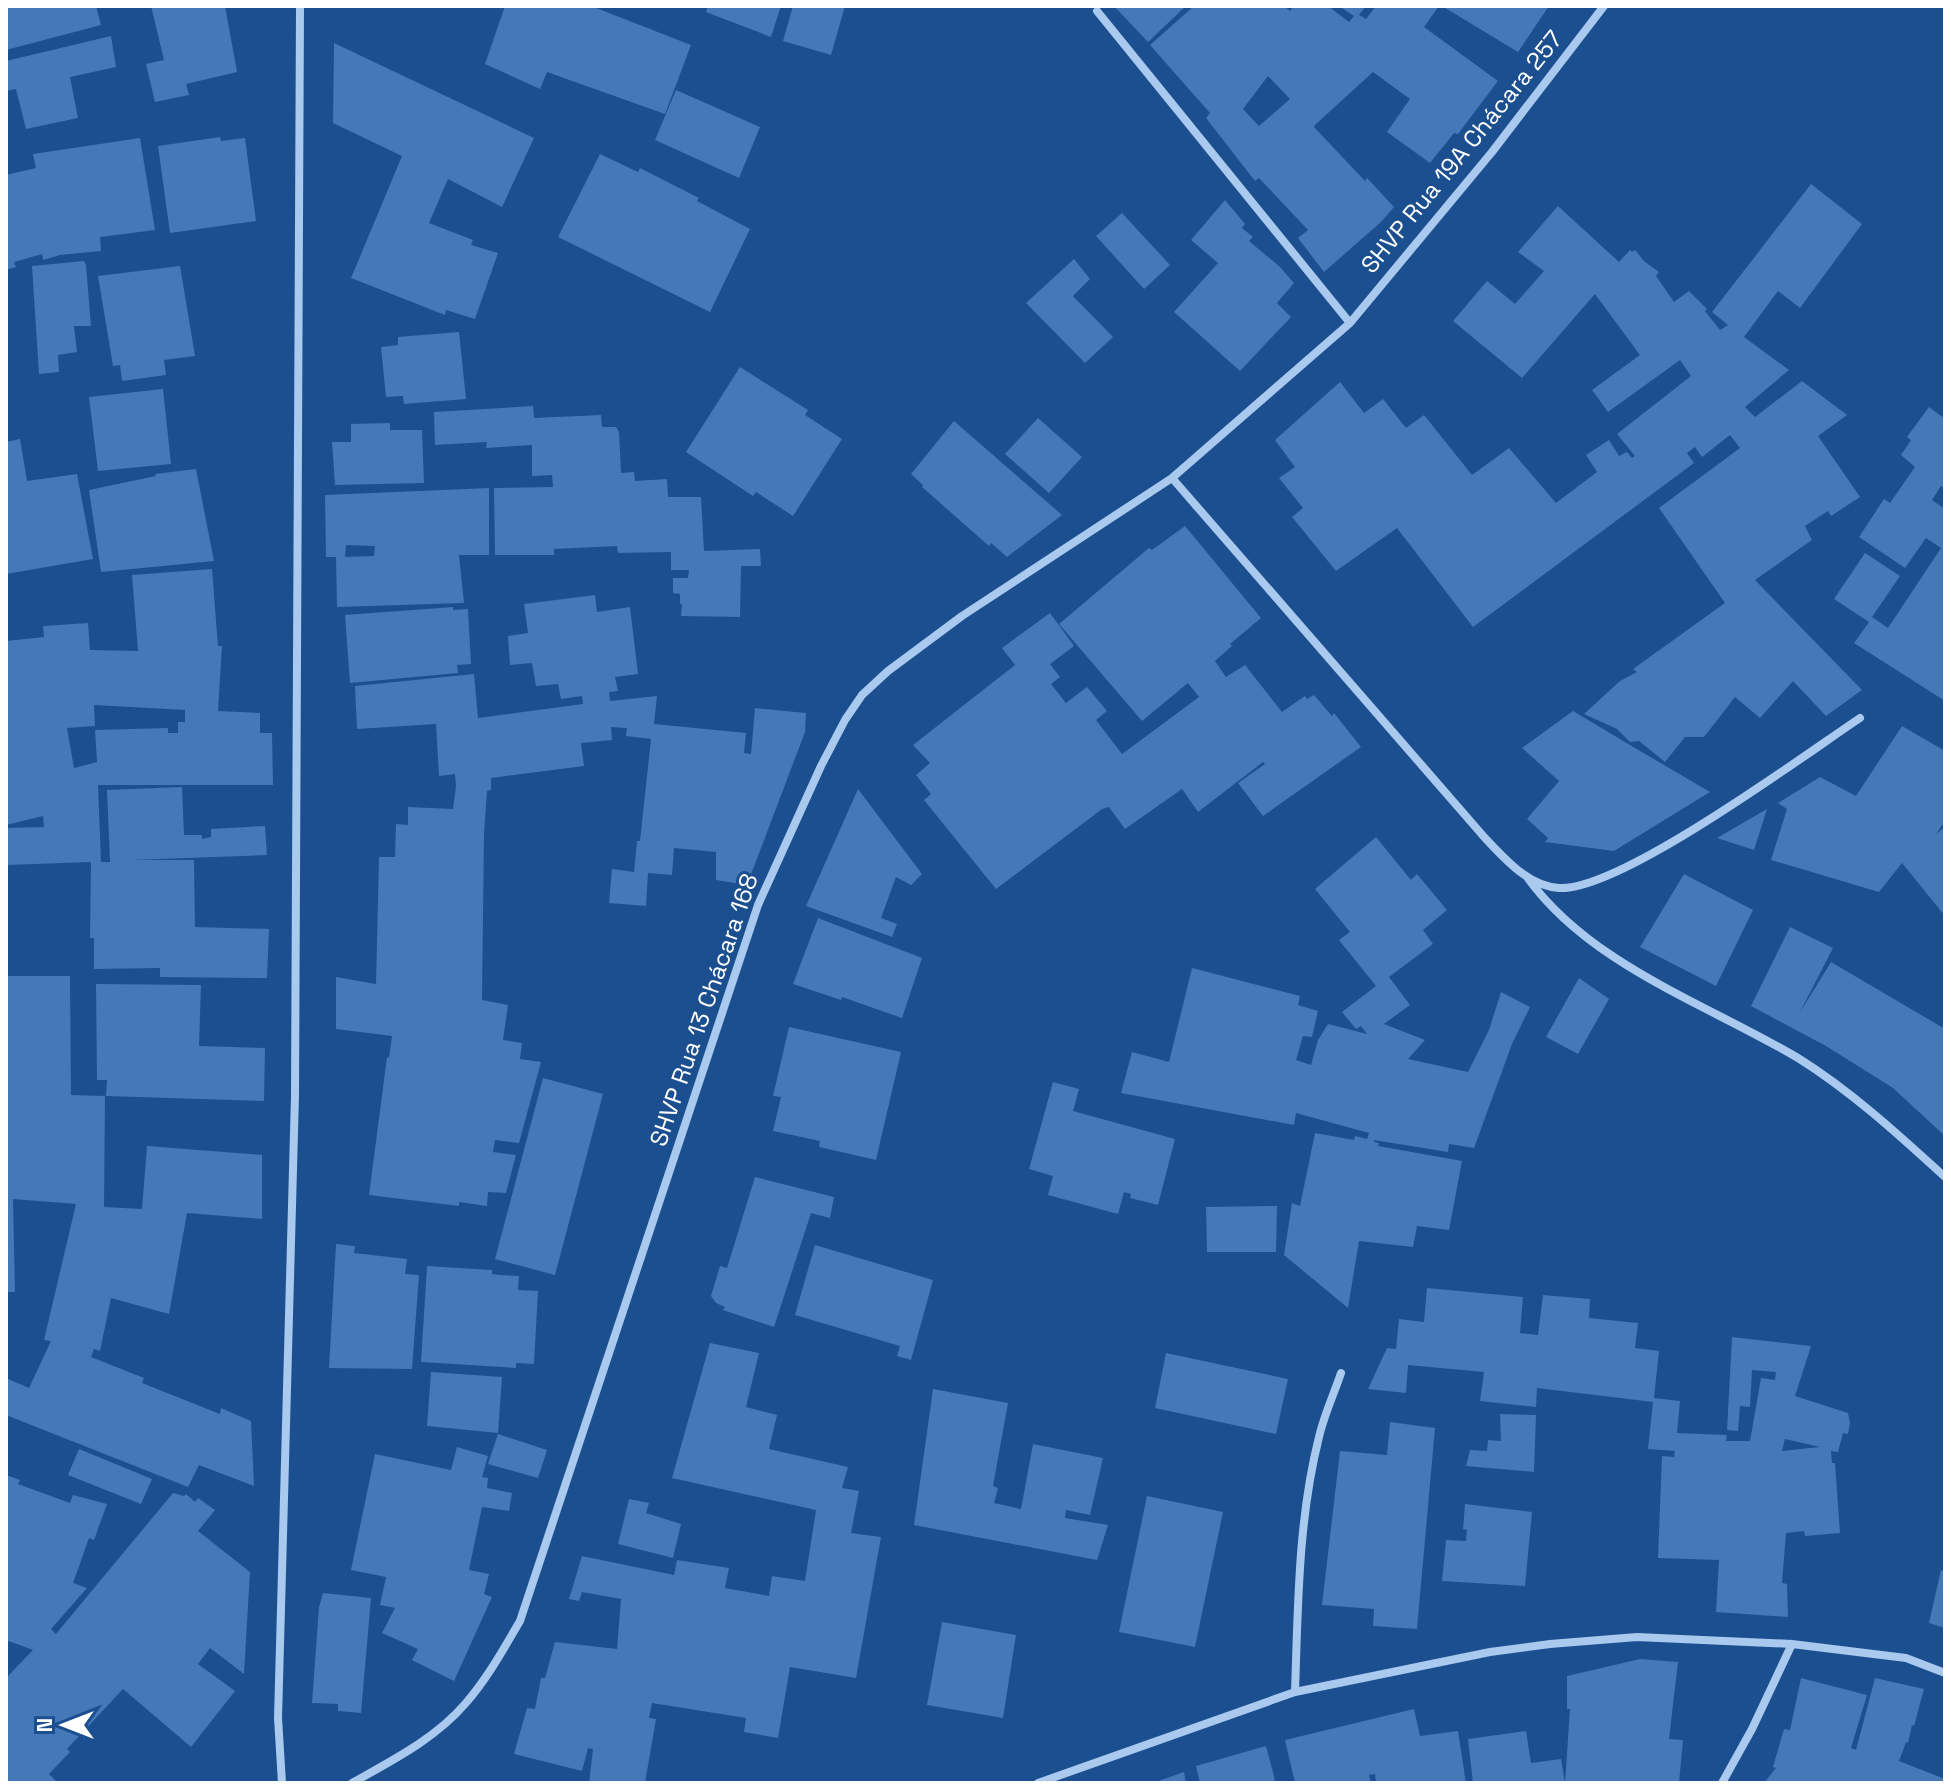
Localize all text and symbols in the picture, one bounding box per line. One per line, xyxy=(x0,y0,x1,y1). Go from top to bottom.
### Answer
street label: SHVP Rua 19A Chácara 257 xyxy=(1354,24,1569,280)
street label: SHVP Rua 13 Chácara 168 xyxy=(642,869,765,1150)
north arrow xyxy=(24,1685,104,1765)
text: N xyxy=(30,1718,58,1732)

